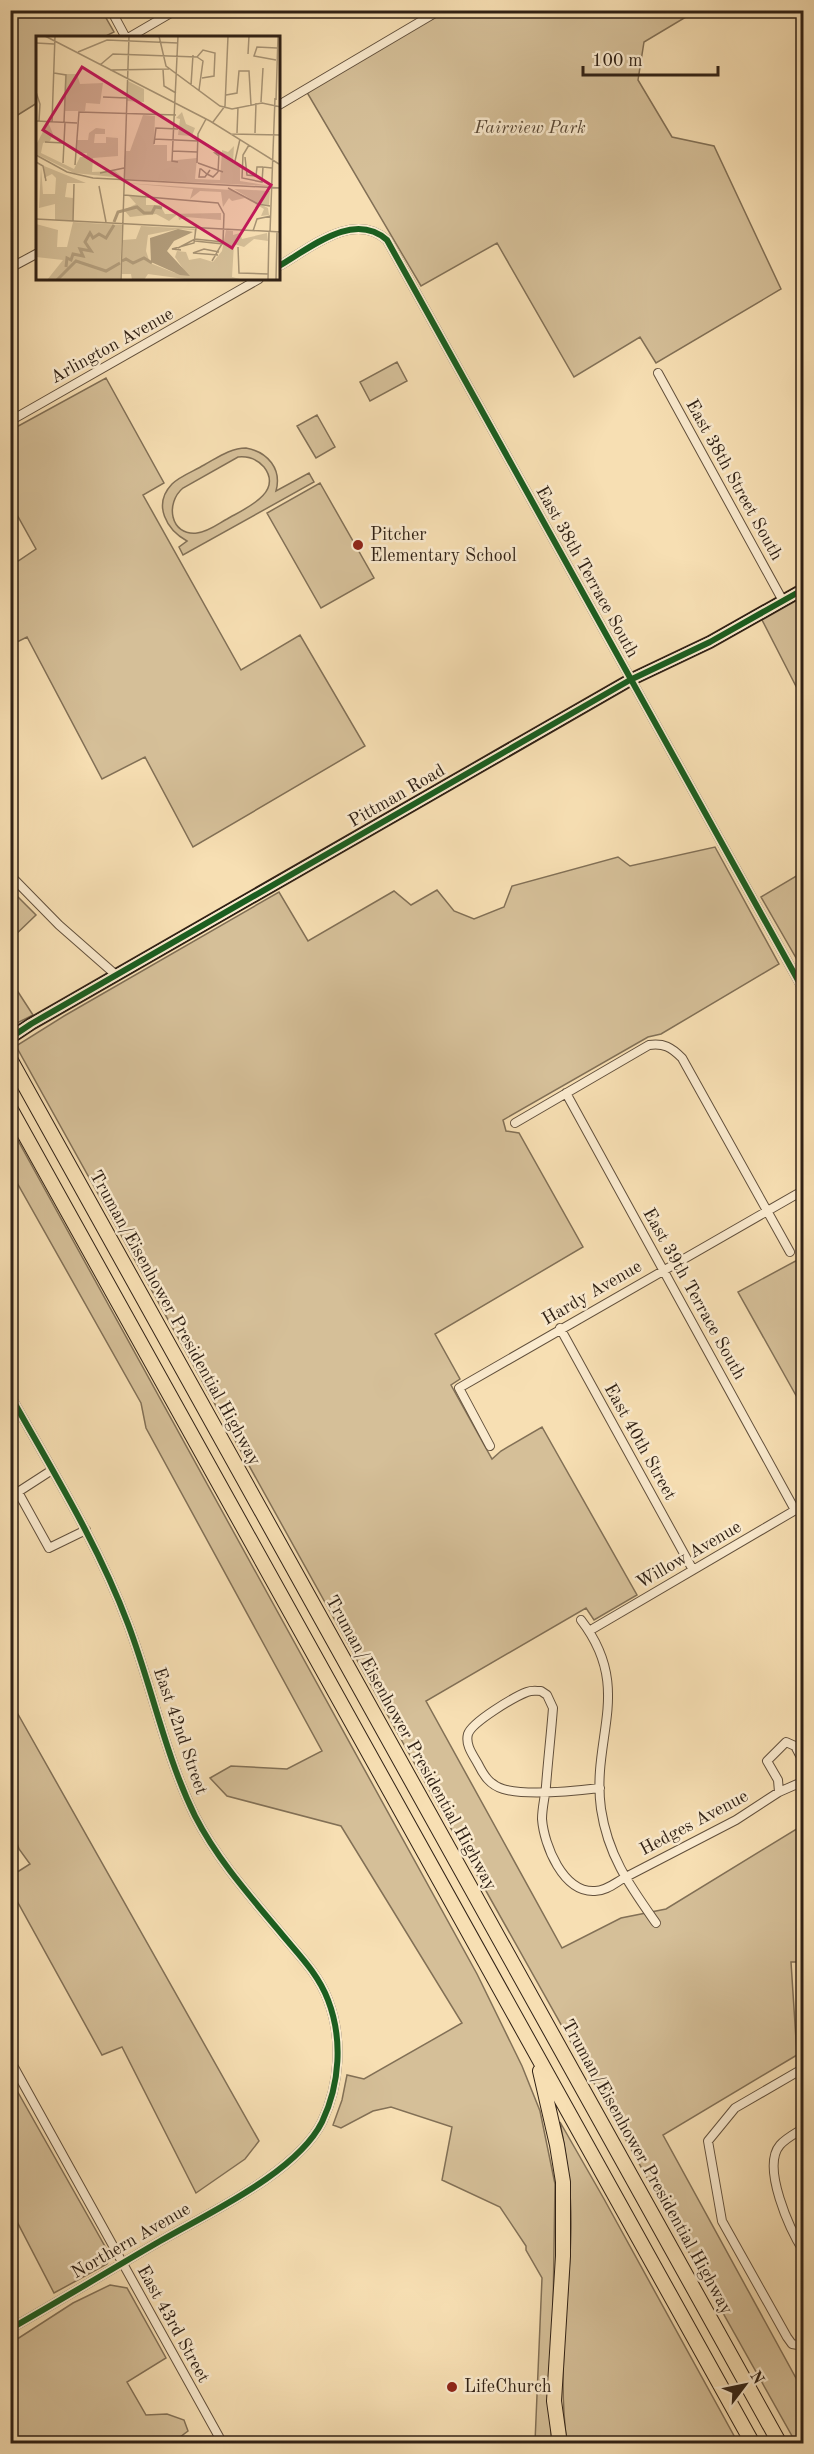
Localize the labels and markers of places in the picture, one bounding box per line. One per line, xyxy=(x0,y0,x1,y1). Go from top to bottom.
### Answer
place label: Pitcher Elementary School xyxy=(370,526,517,565)
marker: Pitcher Elementary School xyxy=(351,538,365,552)
place label: LifeChurch xyxy=(464,2378,552,2396)
marker: LifeChurch xyxy=(445,2380,459,2394)

